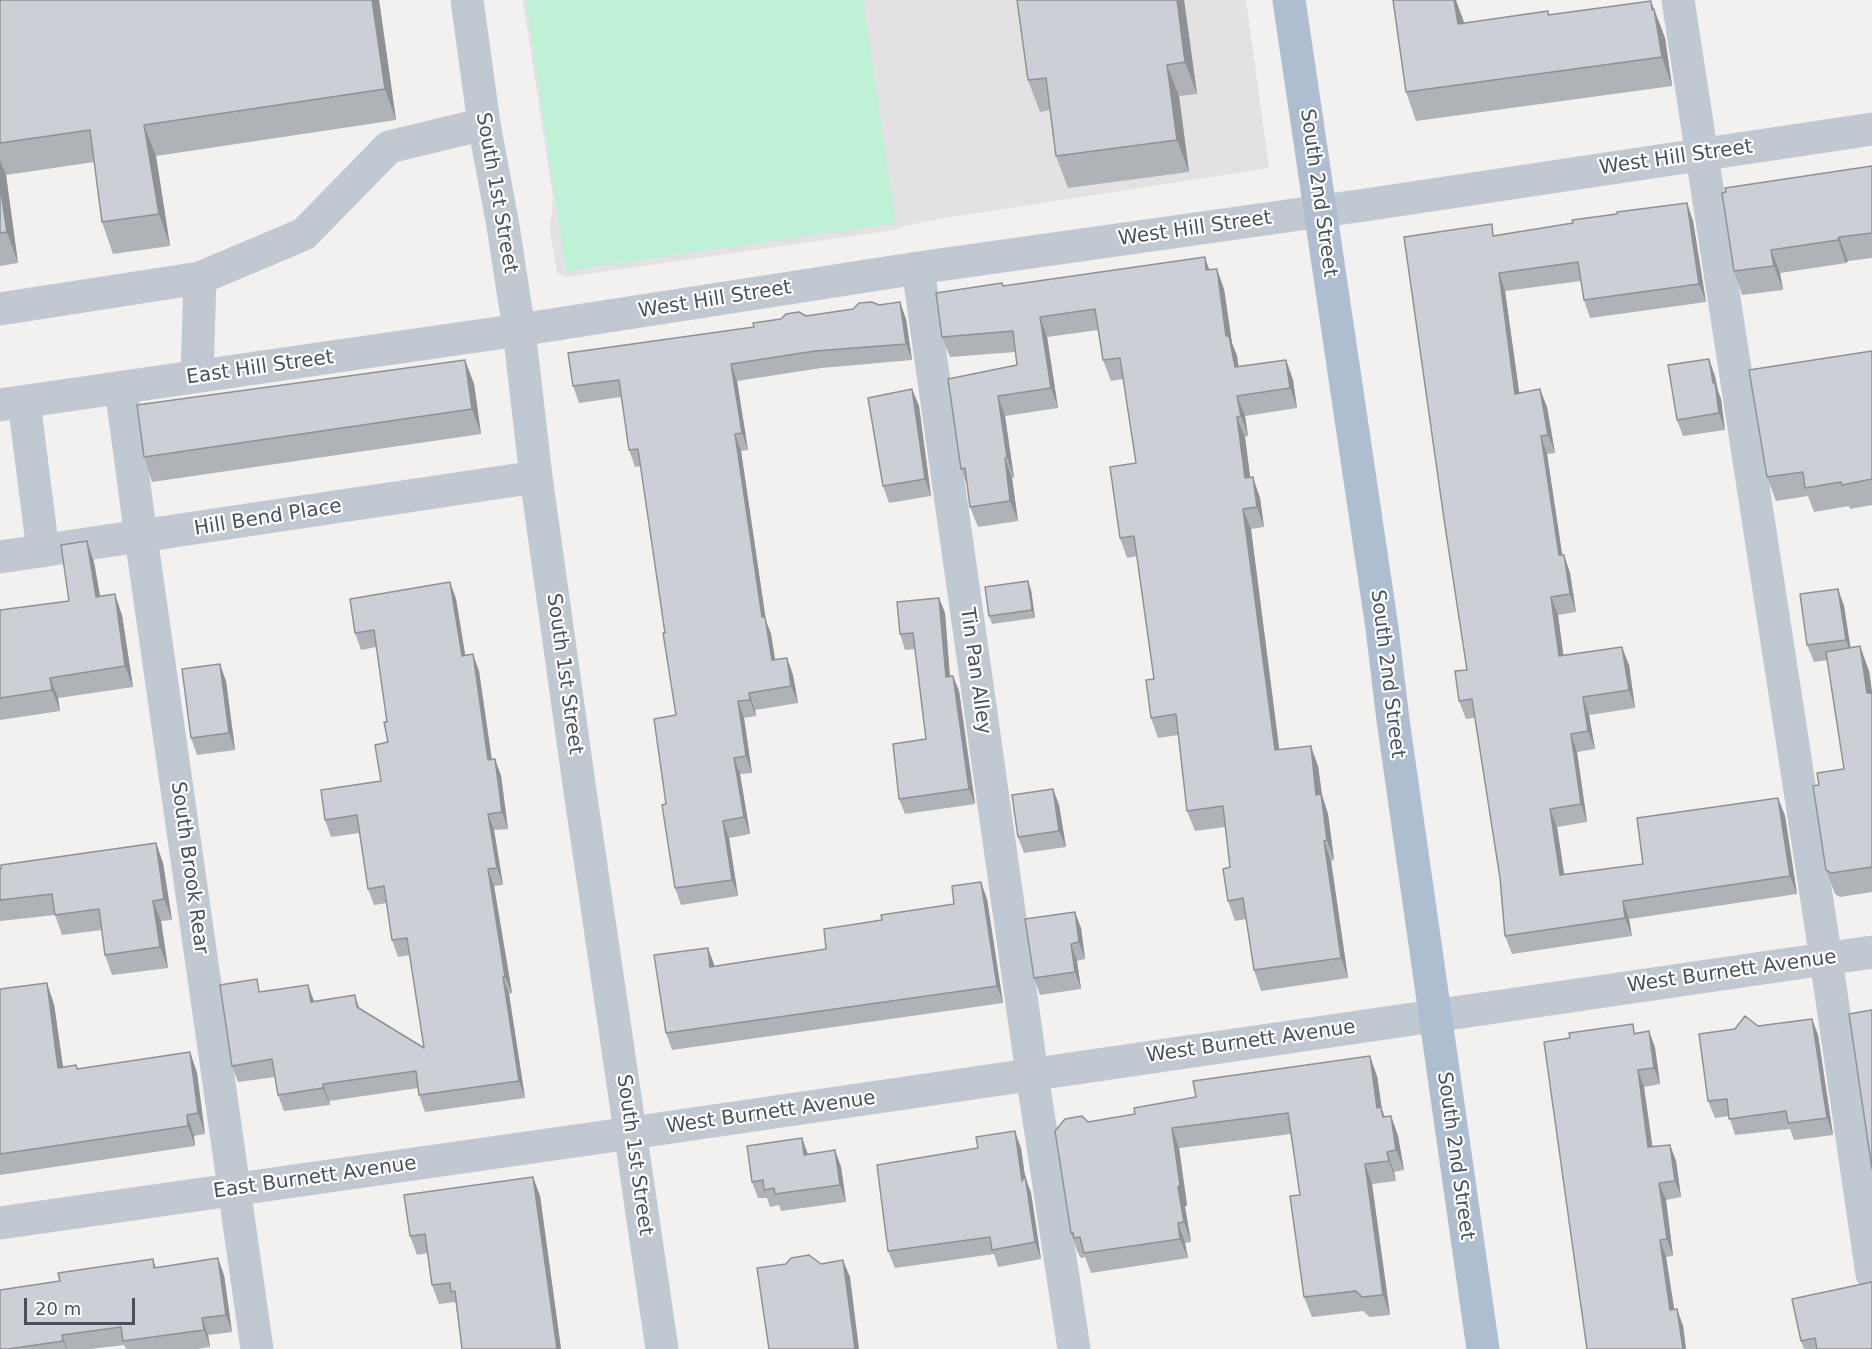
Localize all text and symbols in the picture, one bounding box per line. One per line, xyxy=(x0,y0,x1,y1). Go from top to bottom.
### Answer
street label: South 2nd Street xyxy=(1294,107,1342,279)
street label: South 1st Street xyxy=(470,111,522,275)
street label: West Hill Street xyxy=(1598,135,1754,181)
street label: West Hill Street xyxy=(1117,206,1273,252)
street label: West Hill Street xyxy=(637,276,793,324)
street label: East Hill Street xyxy=(185,346,335,390)
street label: Hill Bend Place xyxy=(193,494,343,542)
street label: South 2nd Street xyxy=(1365,588,1409,760)
street label: South 1st Street xyxy=(541,592,587,756)
street label: Tin Pan Alley xyxy=(954,606,996,736)
street label: South Brook Rear xyxy=(165,780,213,956)
street label: West Burnett Avenue xyxy=(1626,945,1838,999)
street label: West Burnett Avenue xyxy=(1145,1015,1357,1069)
street label: South 2nd Street xyxy=(1431,1070,1479,1242)
street label: South 1st Street xyxy=(611,1073,657,1237)
street label: West Burnett Avenue xyxy=(665,1086,877,1140)
street label: East Burnett Avenue xyxy=(212,1152,418,1204)
scale bar xyxy=(27,1286,138,1324)
text: 20 m xyxy=(35,1298,81,1319)

